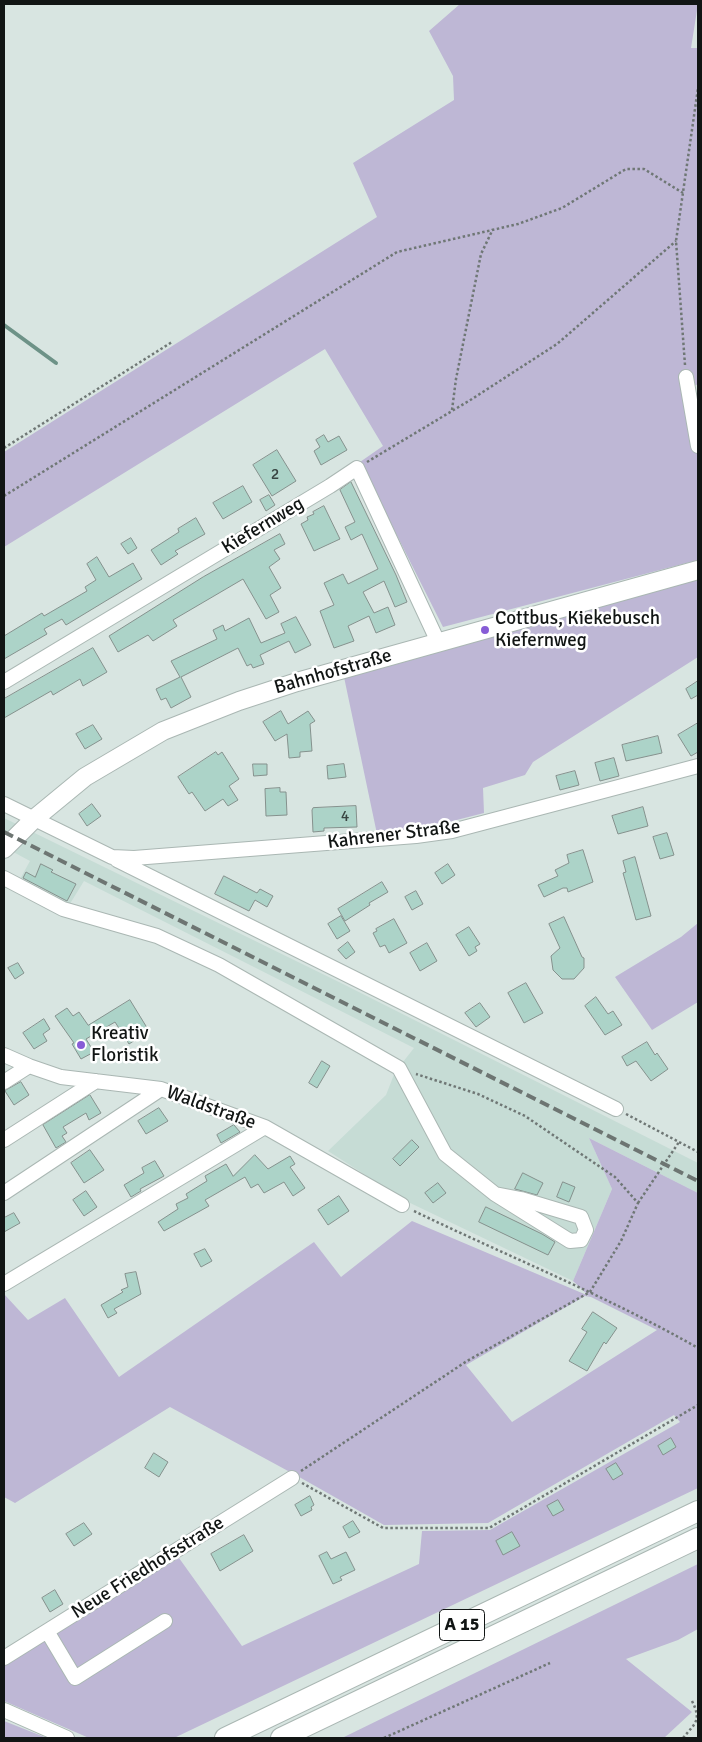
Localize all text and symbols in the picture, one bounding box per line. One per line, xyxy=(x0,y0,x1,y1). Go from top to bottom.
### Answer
house number: 2 xyxy=(271,465,279,485)
street label: Kiefernweg xyxy=(218,493,308,559)
place label: Cottbus, Kiekebusch Kiefernweg xyxy=(495,608,660,652)
marker: Cottbus, Kiekebusch Kiefernweg xyxy=(479,624,491,636)
street label: Bahnhofstraße xyxy=(272,644,394,700)
house number: 4 xyxy=(341,807,349,827)
street label: Kahrener Straße xyxy=(326,816,462,854)
place label: Kreativ Floristik xyxy=(91,1023,158,1067)
marker: Kreativ Floristik xyxy=(75,1039,87,1051)
street label: Waldstraße xyxy=(163,1081,259,1135)
street label: Neue Friedhofsstraße xyxy=(67,1512,229,1624)
road number: A 15 xyxy=(440,1610,484,1640)

